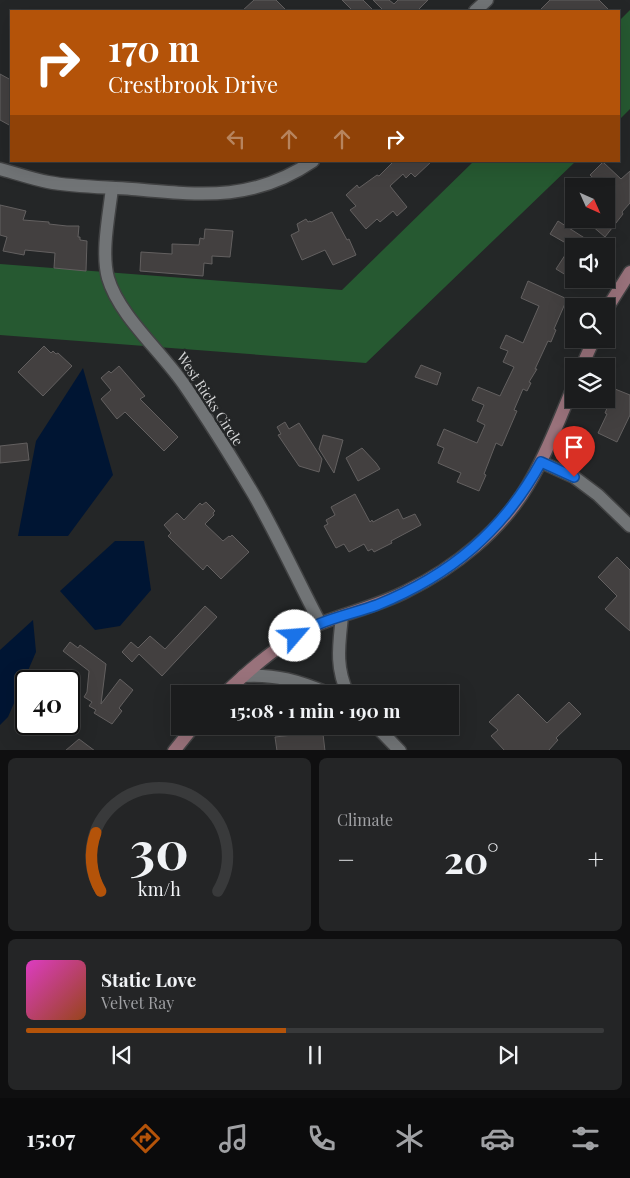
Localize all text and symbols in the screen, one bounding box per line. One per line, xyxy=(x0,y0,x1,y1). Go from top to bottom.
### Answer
text: 170 m xyxy=(108,24,200,71)
icon: right xyxy=(25,30,90,95)
text: Crestbrook Drive xyxy=(108,69,278,99)
icon: left xyxy=(222,125,250,153)
icon: ahead xyxy=(275,125,303,153)
icon: ahead xyxy=(328,125,356,153)
icon: right xyxy=(381,125,409,153)
north arrow xyxy=(565,178,615,228)
map controls xyxy=(565,178,615,408)
button: sound xyxy=(565,238,615,288)
button: search xyxy=(565,298,615,348)
street label: West Ricks Circle xyxy=(172,347,248,449)
button: layers xyxy=(565,358,615,408)
pin xyxy=(553,426,595,477)
icon: arrive xyxy=(560,433,588,461)
position arrow xyxy=(268,609,320,661)
speed limit sign: 40 xyxy=(15,670,80,735)
text: 15:08 · 1 min · 190 m xyxy=(230,697,400,723)
text: Climate xyxy=(337,809,393,830)
text: 30 xyxy=(130,814,189,883)
text: 20° xyxy=(444,833,499,884)
text: − xyxy=(337,840,355,877)
text: + xyxy=(588,840,604,877)
text: km/h xyxy=(138,877,181,900)
text: Static Love xyxy=(101,966,196,992)
text: Velvet Ray xyxy=(101,992,174,1013)
icon: previous xyxy=(108,1041,136,1069)
icon: pause xyxy=(301,1041,329,1069)
icon: next xyxy=(494,1041,522,1069)
icon: directions xyxy=(128,1121,163,1156)
icon: music xyxy=(216,1121,251,1156)
icon: phone xyxy=(304,1121,339,1156)
icon: climate xyxy=(392,1121,427,1156)
icon: car xyxy=(480,1121,515,1156)
icon: filters xyxy=(568,1121,603,1156)
text: 15:07 xyxy=(27,1123,75,1153)

